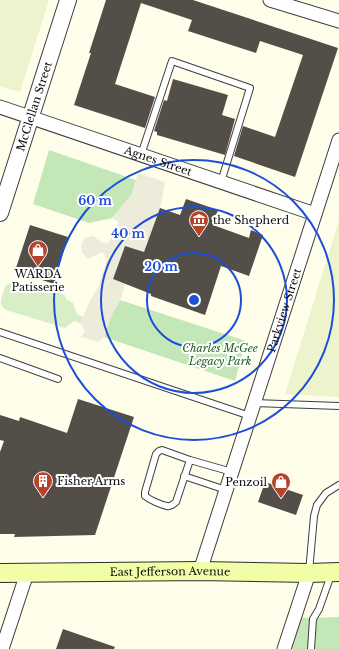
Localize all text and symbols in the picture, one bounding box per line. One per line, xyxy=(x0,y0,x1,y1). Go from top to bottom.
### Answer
street label: McClellan Street xyxy=(13,59,55,153)
street label: Agnes Street xyxy=(122,142,194,179)
text: 60 m xyxy=(78,193,113,208)
museum icon: the Shepherd xyxy=(188,209,210,237)
place label: the Shepherd xyxy=(213,213,290,227)
text: 40 m xyxy=(111,226,145,241)
shop icon: WARDA Patisserie xyxy=(27,239,49,267)
text: 20 m xyxy=(144,259,178,274)
street label: Parkview Street xyxy=(264,266,304,354)
place label: WARDA Patisserie xyxy=(11,267,65,294)
centre of rings xyxy=(187,293,201,307)
park label: Charles McGee Legacy Park xyxy=(182,341,258,368)
building icon: Fisher Arms xyxy=(32,470,54,498)
shop icon: Penzoil xyxy=(270,471,292,499)
place label: Fisher Arms xyxy=(57,474,125,488)
place label: Penzoil xyxy=(225,475,267,489)
street label: East Jefferson Avenue xyxy=(110,564,230,579)

